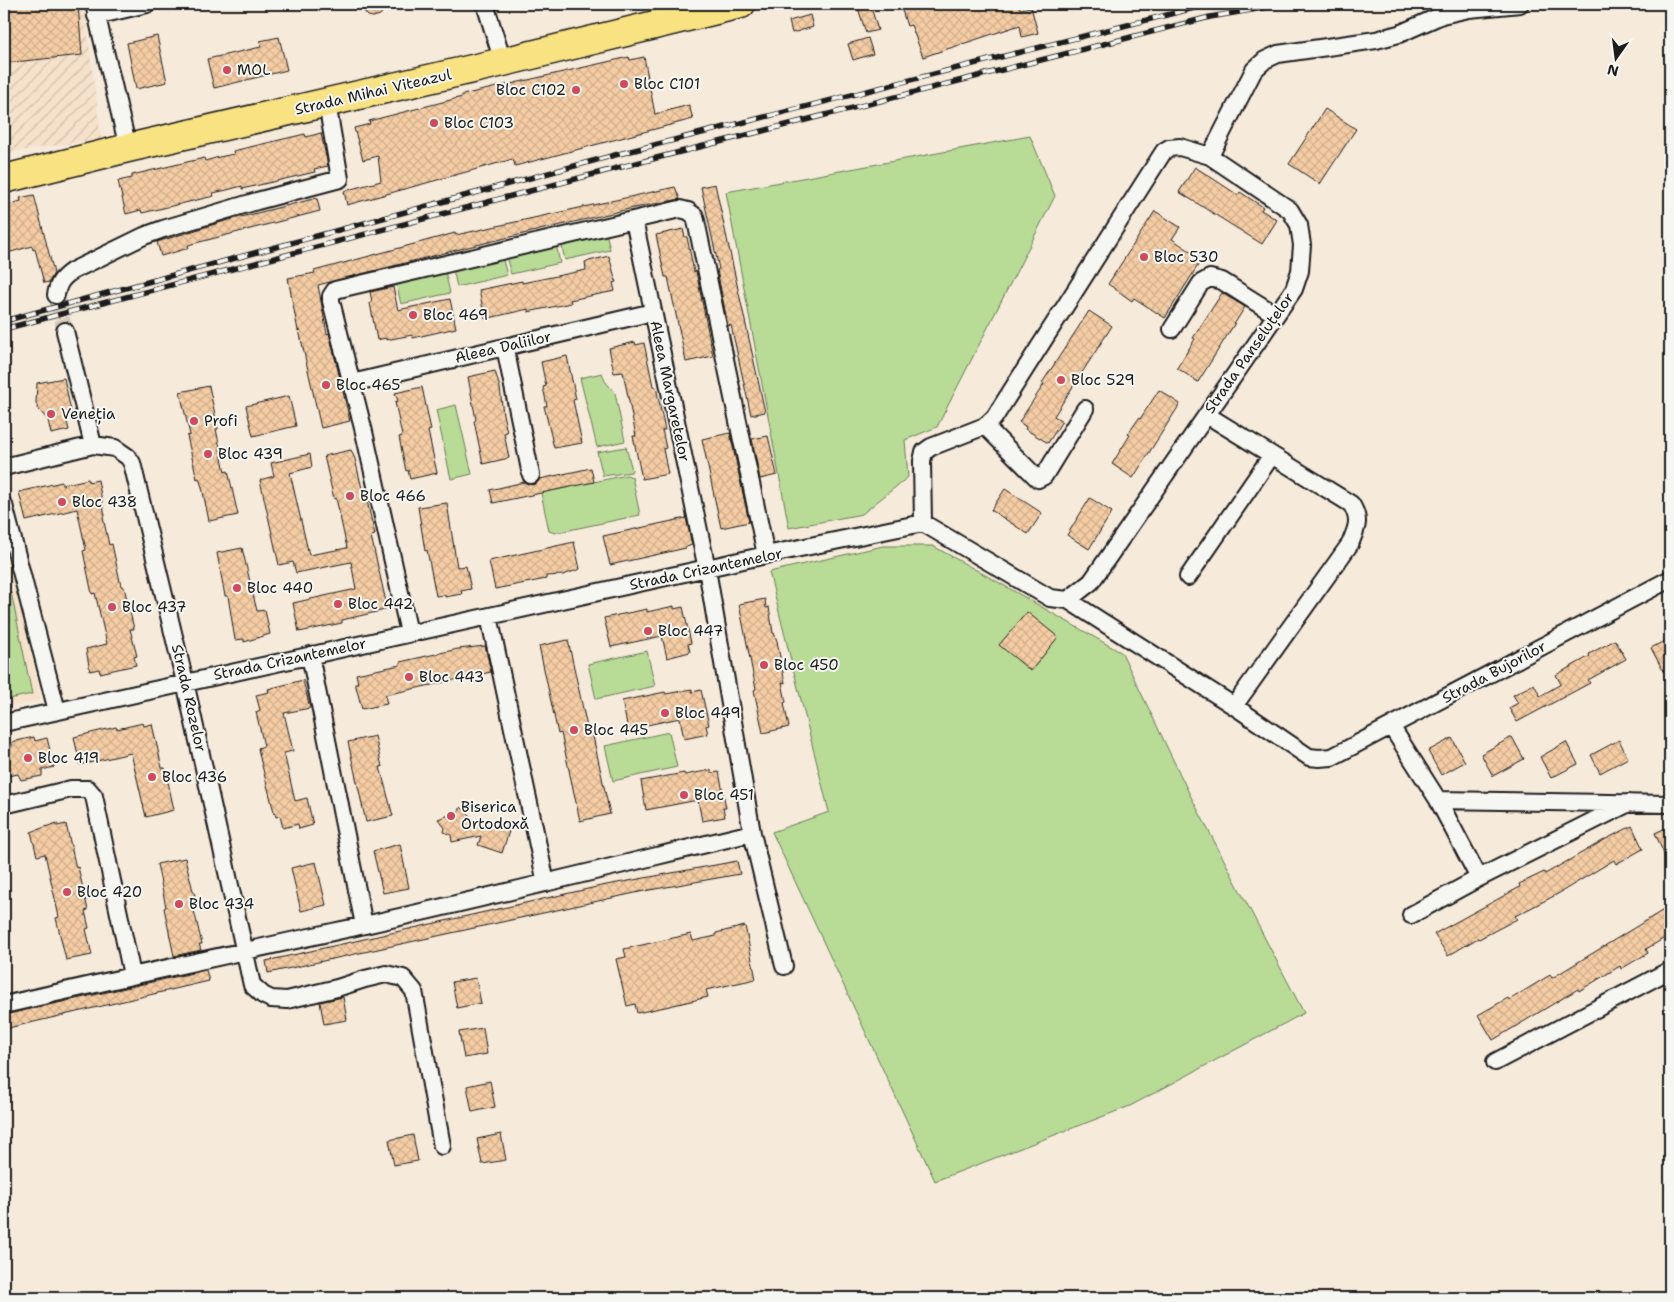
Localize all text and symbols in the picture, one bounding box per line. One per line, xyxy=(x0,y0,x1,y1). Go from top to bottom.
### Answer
north arrow xyxy=(1592,32,1642,82)
place label: MOL xyxy=(237,60,271,80)
text: N xyxy=(1605,61,1620,81)
marker: MOL xyxy=(221,64,233,76)
street label: Strada Mihai Viteazul xyxy=(293,64,454,120)
place label: Bloc C101 xyxy=(634,74,700,94)
marker: Bloc C101 xyxy=(618,78,630,90)
place label: Bloc C102 xyxy=(496,80,566,100)
marker: Bloc C102 xyxy=(570,84,582,96)
place label: Bloc C103 xyxy=(444,113,514,133)
marker: Bloc C103 xyxy=(428,117,440,129)
place label: Bloc 530 xyxy=(1154,247,1218,267)
marker: Bloc 530 xyxy=(1138,251,1150,263)
street label: Strada Panseluțelor xyxy=(1200,289,1299,418)
place label: Bloc 469 xyxy=(423,305,488,325)
marker: Bloc 469 xyxy=(407,309,419,321)
street label: Aleea Margaretelor xyxy=(645,319,695,463)
street label: Aleea Daliilor xyxy=(453,326,553,368)
place label: Bloc 529 xyxy=(1071,370,1135,390)
marker: Bloc 529 xyxy=(1055,374,1067,386)
place label: Bloc 465 xyxy=(336,375,401,395)
marker: Bloc 465 xyxy=(320,379,332,391)
place label: Veneția xyxy=(61,404,116,425)
marker: Veneția xyxy=(45,408,57,420)
place label: Profi xyxy=(204,411,238,431)
marker: Profi xyxy=(188,415,200,427)
place label: Bloc 439 xyxy=(218,444,283,464)
marker: Bloc 439 xyxy=(202,448,214,460)
place label: Bloc 466 xyxy=(360,486,426,506)
marker: Bloc 466 xyxy=(344,490,356,502)
place label: Bloc 438 xyxy=(72,492,137,512)
marker: Bloc 438 xyxy=(56,496,68,508)
street label: Strada Crizantemelor xyxy=(628,543,784,595)
place label: Bloc 440 xyxy=(247,578,313,598)
marker: Bloc 440 xyxy=(231,582,243,594)
place label: Bloc 442 xyxy=(348,594,413,614)
place label: Bloc 437 xyxy=(122,597,186,617)
marker: Bloc 442 xyxy=(332,598,344,610)
marker: Bloc 437 xyxy=(106,601,118,613)
place label: Bloc 447 xyxy=(658,621,723,641)
marker: Bloc 447 xyxy=(642,625,654,637)
street label: Strada Crizantemelor xyxy=(212,633,368,685)
street label: Strada Bujorilor xyxy=(1438,636,1550,708)
street label: Strada Rozelor xyxy=(167,642,211,754)
place label: Bloc 450 xyxy=(774,655,839,675)
marker: Bloc 450 xyxy=(758,659,770,671)
place label: Bloc 443 xyxy=(419,667,484,687)
marker: Bloc 443 xyxy=(403,671,415,683)
place label: Bloc 449 xyxy=(675,703,741,723)
marker: Bloc 449 xyxy=(659,707,671,719)
place label: Bloc 445 xyxy=(584,720,649,740)
marker: Bloc 445 xyxy=(568,724,580,736)
place label: Bloc 419 xyxy=(38,748,99,768)
marker: Bloc 419 xyxy=(22,752,34,764)
place label: Bloc 436 xyxy=(162,767,227,787)
marker: Bloc 436 xyxy=(146,771,158,783)
place label: Bloc 451 xyxy=(694,785,754,805)
marker: Bloc 451 xyxy=(678,789,690,801)
place label: Biserica Ortodoxă xyxy=(461,797,530,834)
marker: Biserica Ortodoxă xyxy=(445,810,457,822)
place label: Bloc 420 xyxy=(77,882,142,902)
marker: Bloc 420 xyxy=(61,886,73,898)
place label: Bloc 434 xyxy=(189,894,254,914)
marker: Bloc 434 xyxy=(173,898,185,910)

